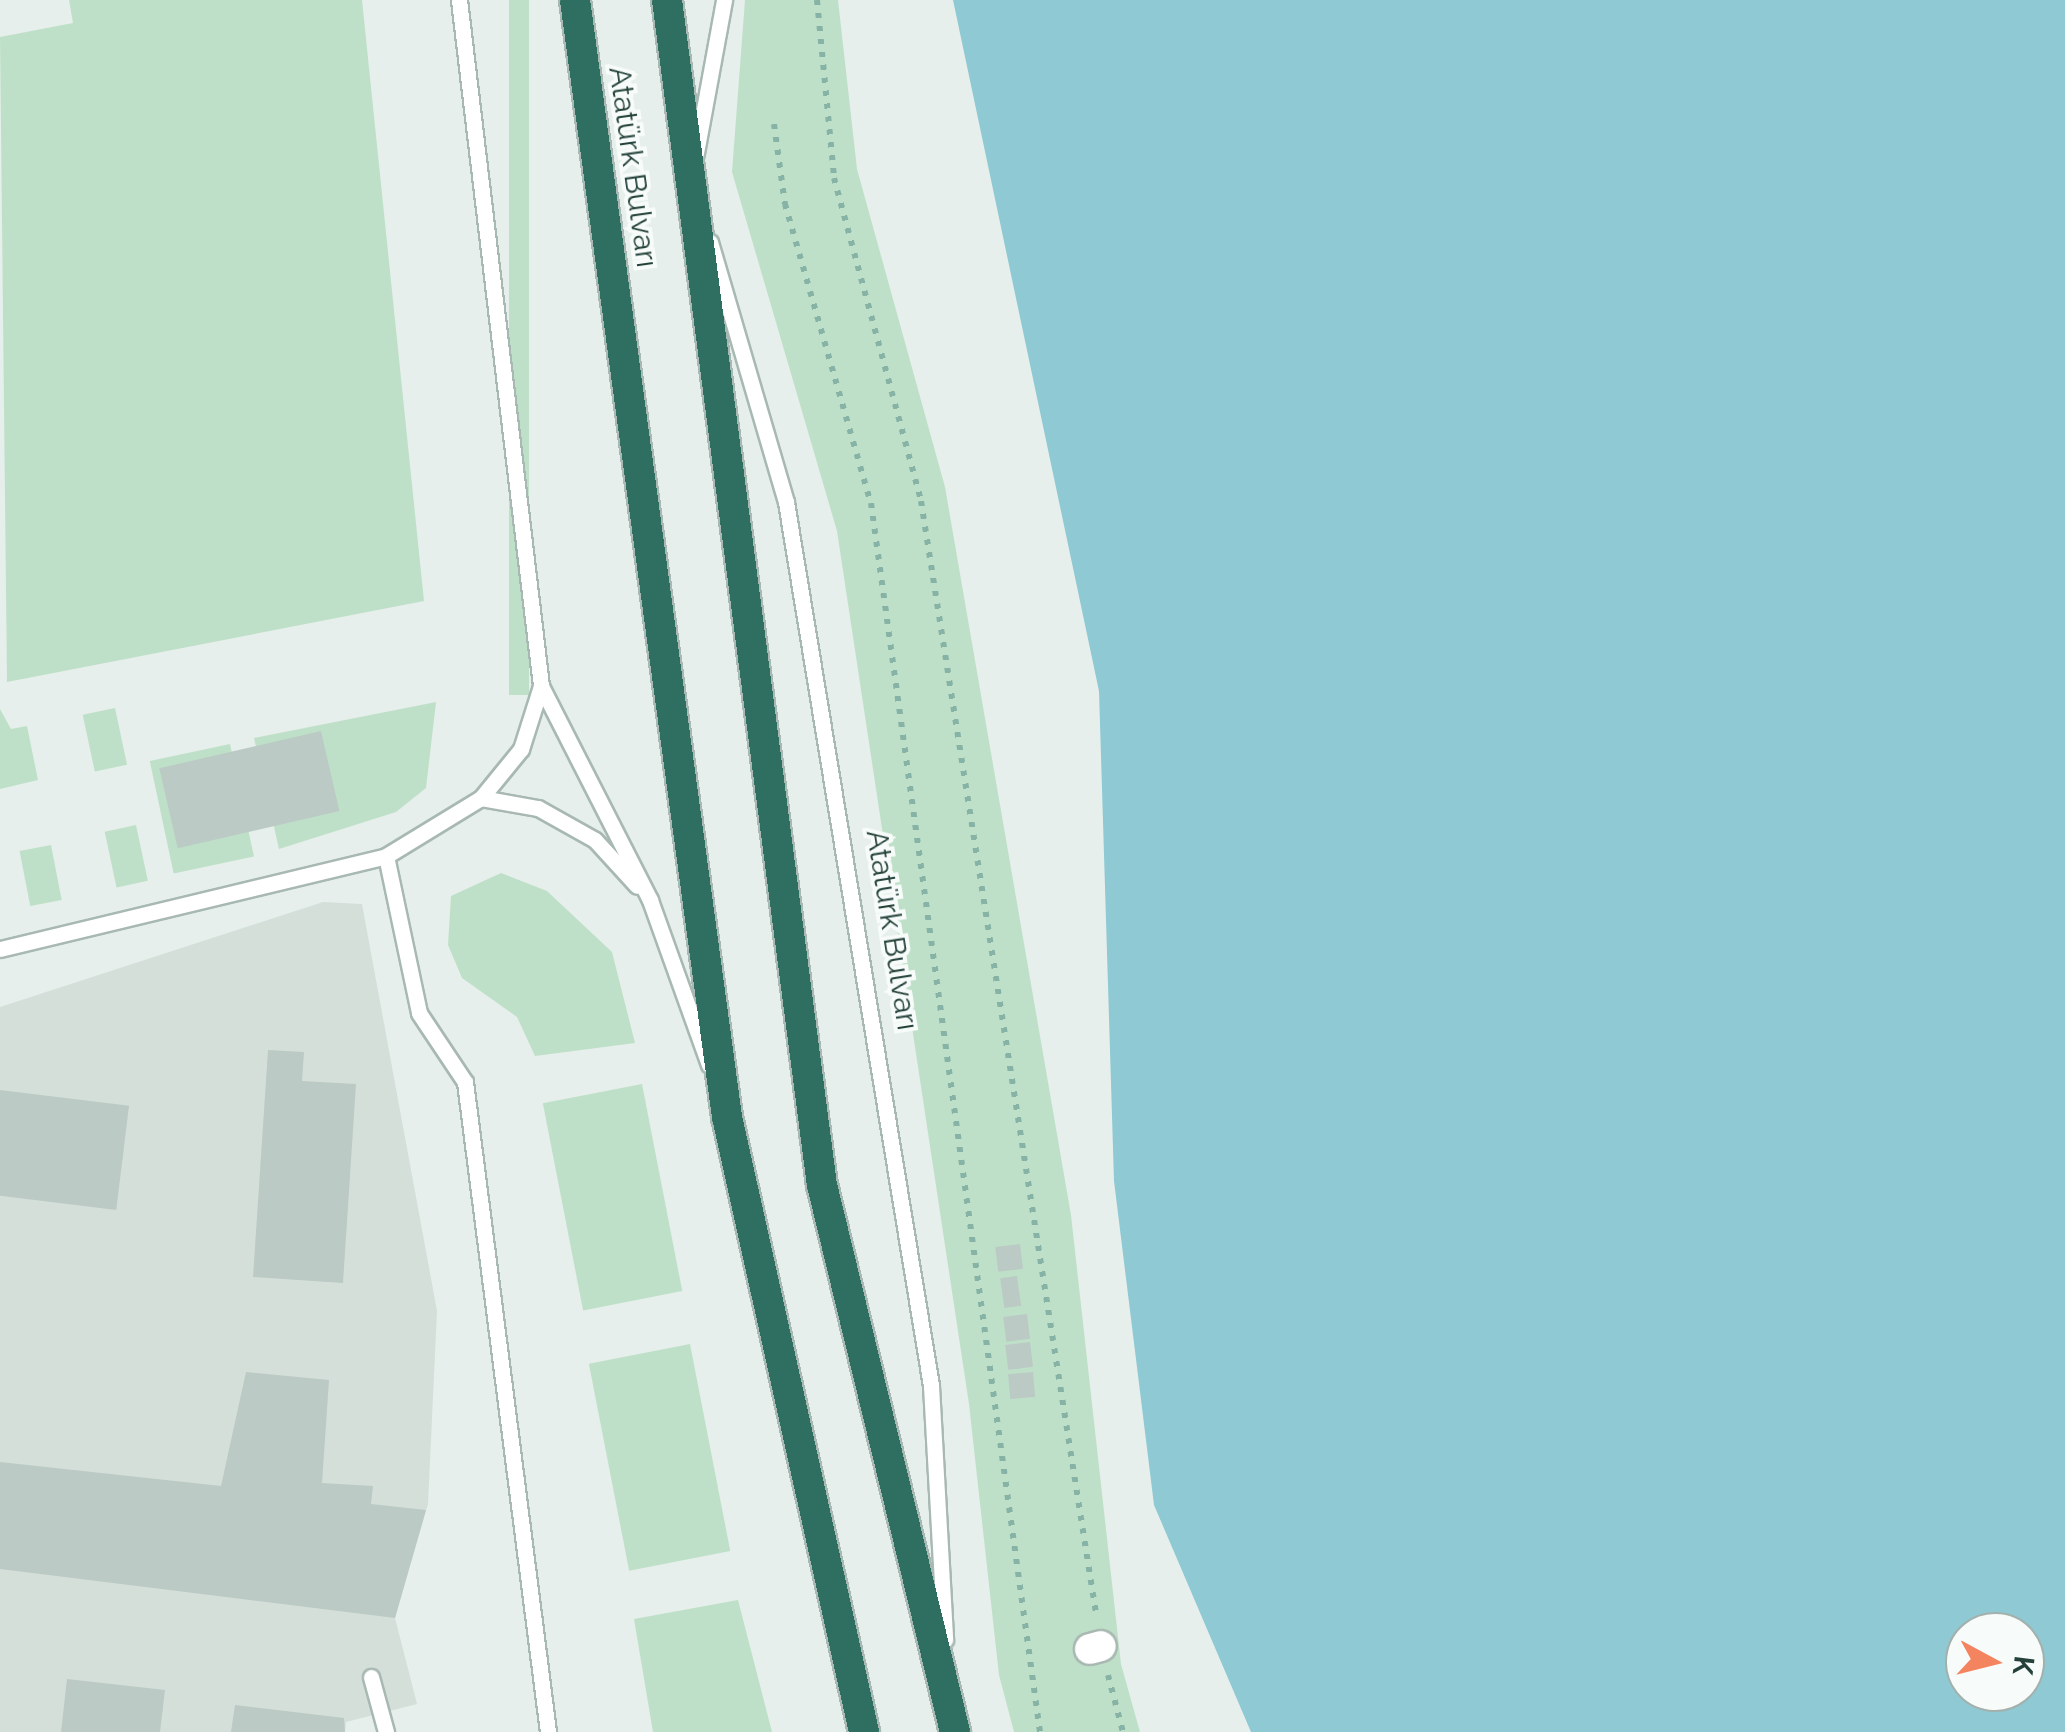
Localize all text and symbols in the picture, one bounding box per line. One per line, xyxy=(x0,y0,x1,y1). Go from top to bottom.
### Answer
street label: Atatürk Bulvarı xyxy=(601,64,665,270)
street label: Atatürk Bulvarı xyxy=(858,827,926,1033)
north arrow xyxy=(1945,1612,2045,1712)
text: K xyxy=(2006,1654,2041,1677)

